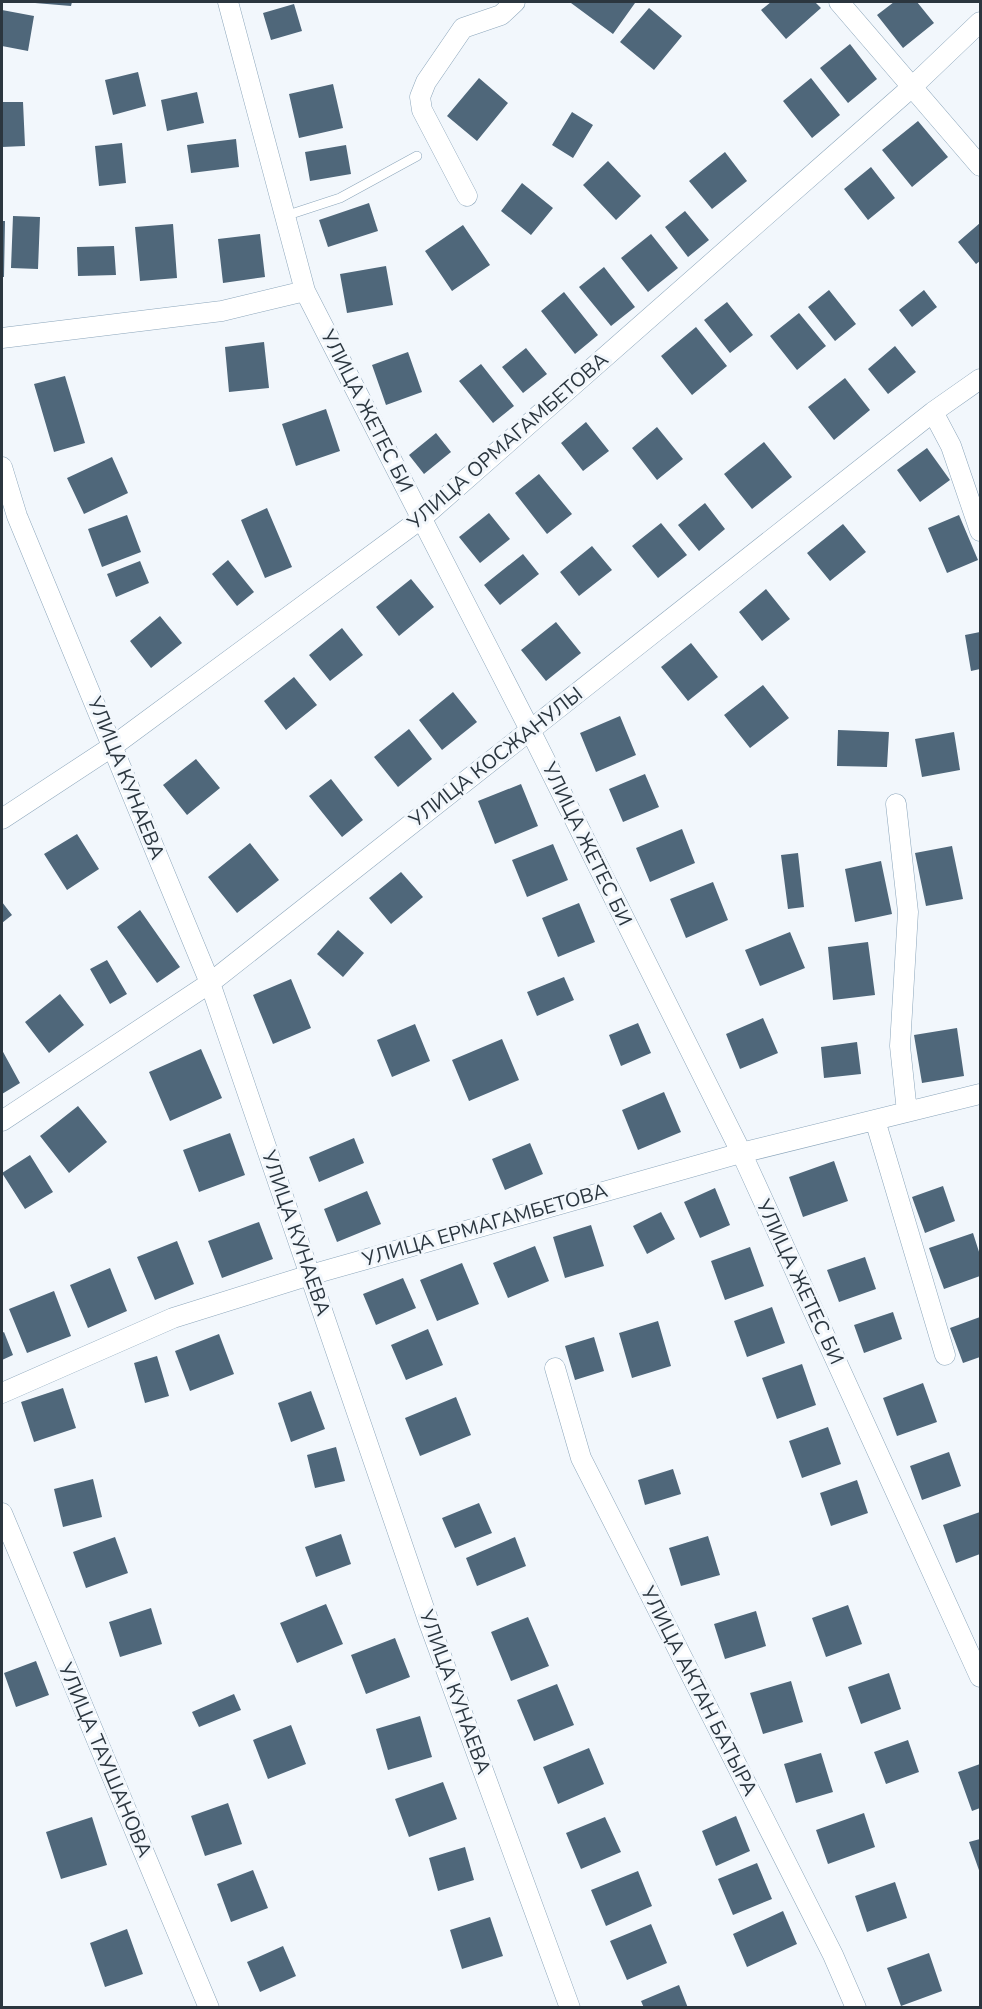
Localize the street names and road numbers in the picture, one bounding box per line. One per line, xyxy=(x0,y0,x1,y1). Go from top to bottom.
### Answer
street label: УЛИЦА ЖЕТЕС БИ xyxy=(314,324,420,497)
street label: УЛИЦА ОРМАГАМБЕТОВА xyxy=(401,346,614,536)
street label: УЛИЦА КОСЖАНУЛЫ xyxy=(403,681,588,834)
street label: УЛИЦА КУНАЕВА xyxy=(81,692,171,864)
street label: УЛИЦА ЖЕТЕС БИ xyxy=(535,757,638,930)
street label: УЛИЦА КУНАЕВА xyxy=(255,1146,337,1320)
street label: УЛИЦА ЕРМАГАМБЕТОВА xyxy=(358,1177,611,1273)
street label: УЛИЦА ЖЕТЕС БИ xyxy=(750,1194,850,1369)
street label: УЛИЦА АКТАН БАТЫРА xyxy=(634,1581,764,1801)
street label: УЛИЦА КУНАЕВА xyxy=(412,1605,497,1778)
street label: УЛИЦА ТАУШАНОВА xyxy=(51,1658,158,1862)

